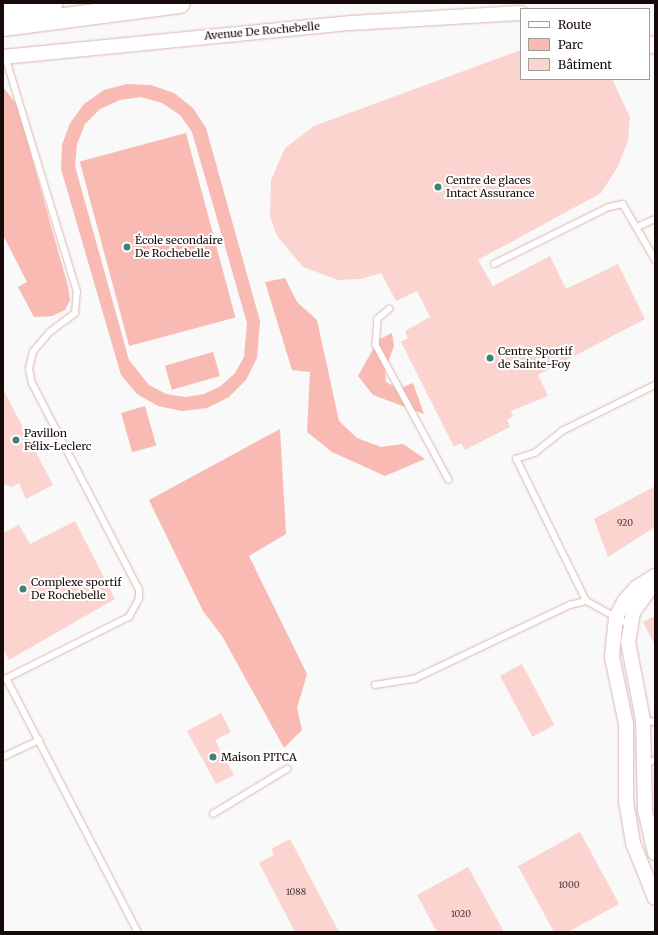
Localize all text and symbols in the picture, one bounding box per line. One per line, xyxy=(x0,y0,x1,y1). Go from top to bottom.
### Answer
legend xyxy=(520,8,650,80)
text: Route xyxy=(558,17,591,32)
street label: Avenue De Rochebelle xyxy=(204,19,320,43)
text: Parc xyxy=(558,37,583,52)
text: Bâtiment xyxy=(558,57,612,72)
place label: Centre de glaces Intact Assurance xyxy=(446,174,534,200)
marker: Centre de glaces Intact Assurance xyxy=(433,182,443,192)
place label: École secondaire De Rochebelle xyxy=(135,234,223,260)
marker: École secondaire De Rochebelle xyxy=(122,242,132,252)
place label: Centre Sportif de Sainte-Foy xyxy=(498,345,572,371)
marker: Centre Sportif de Sainte-Foy xyxy=(485,353,495,363)
place label: Pavillon Félix-Leclerc xyxy=(24,427,91,453)
marker: Pavillon Félix-Leclerc xyxy=(11,435,21,445)
house number: 920 xyxy=(617,518,633,528)
place label: Complexe sportif De Rochebelle xyxy=(31,576,121,602)
marker: Complexe sportif De Rochebelle xyxy=(18,584,28,594)
place label: Maison PITCA xyxy=(221,750,297,764)
marker: Maison PITCA xyxy=(208,752,218,762)
house number: 1000 xyxy=(558,880,580,890)
house number: 1088 xyxy=(286,887,306,897)
house number: 1020 xyxy=(451,909,471,919)

